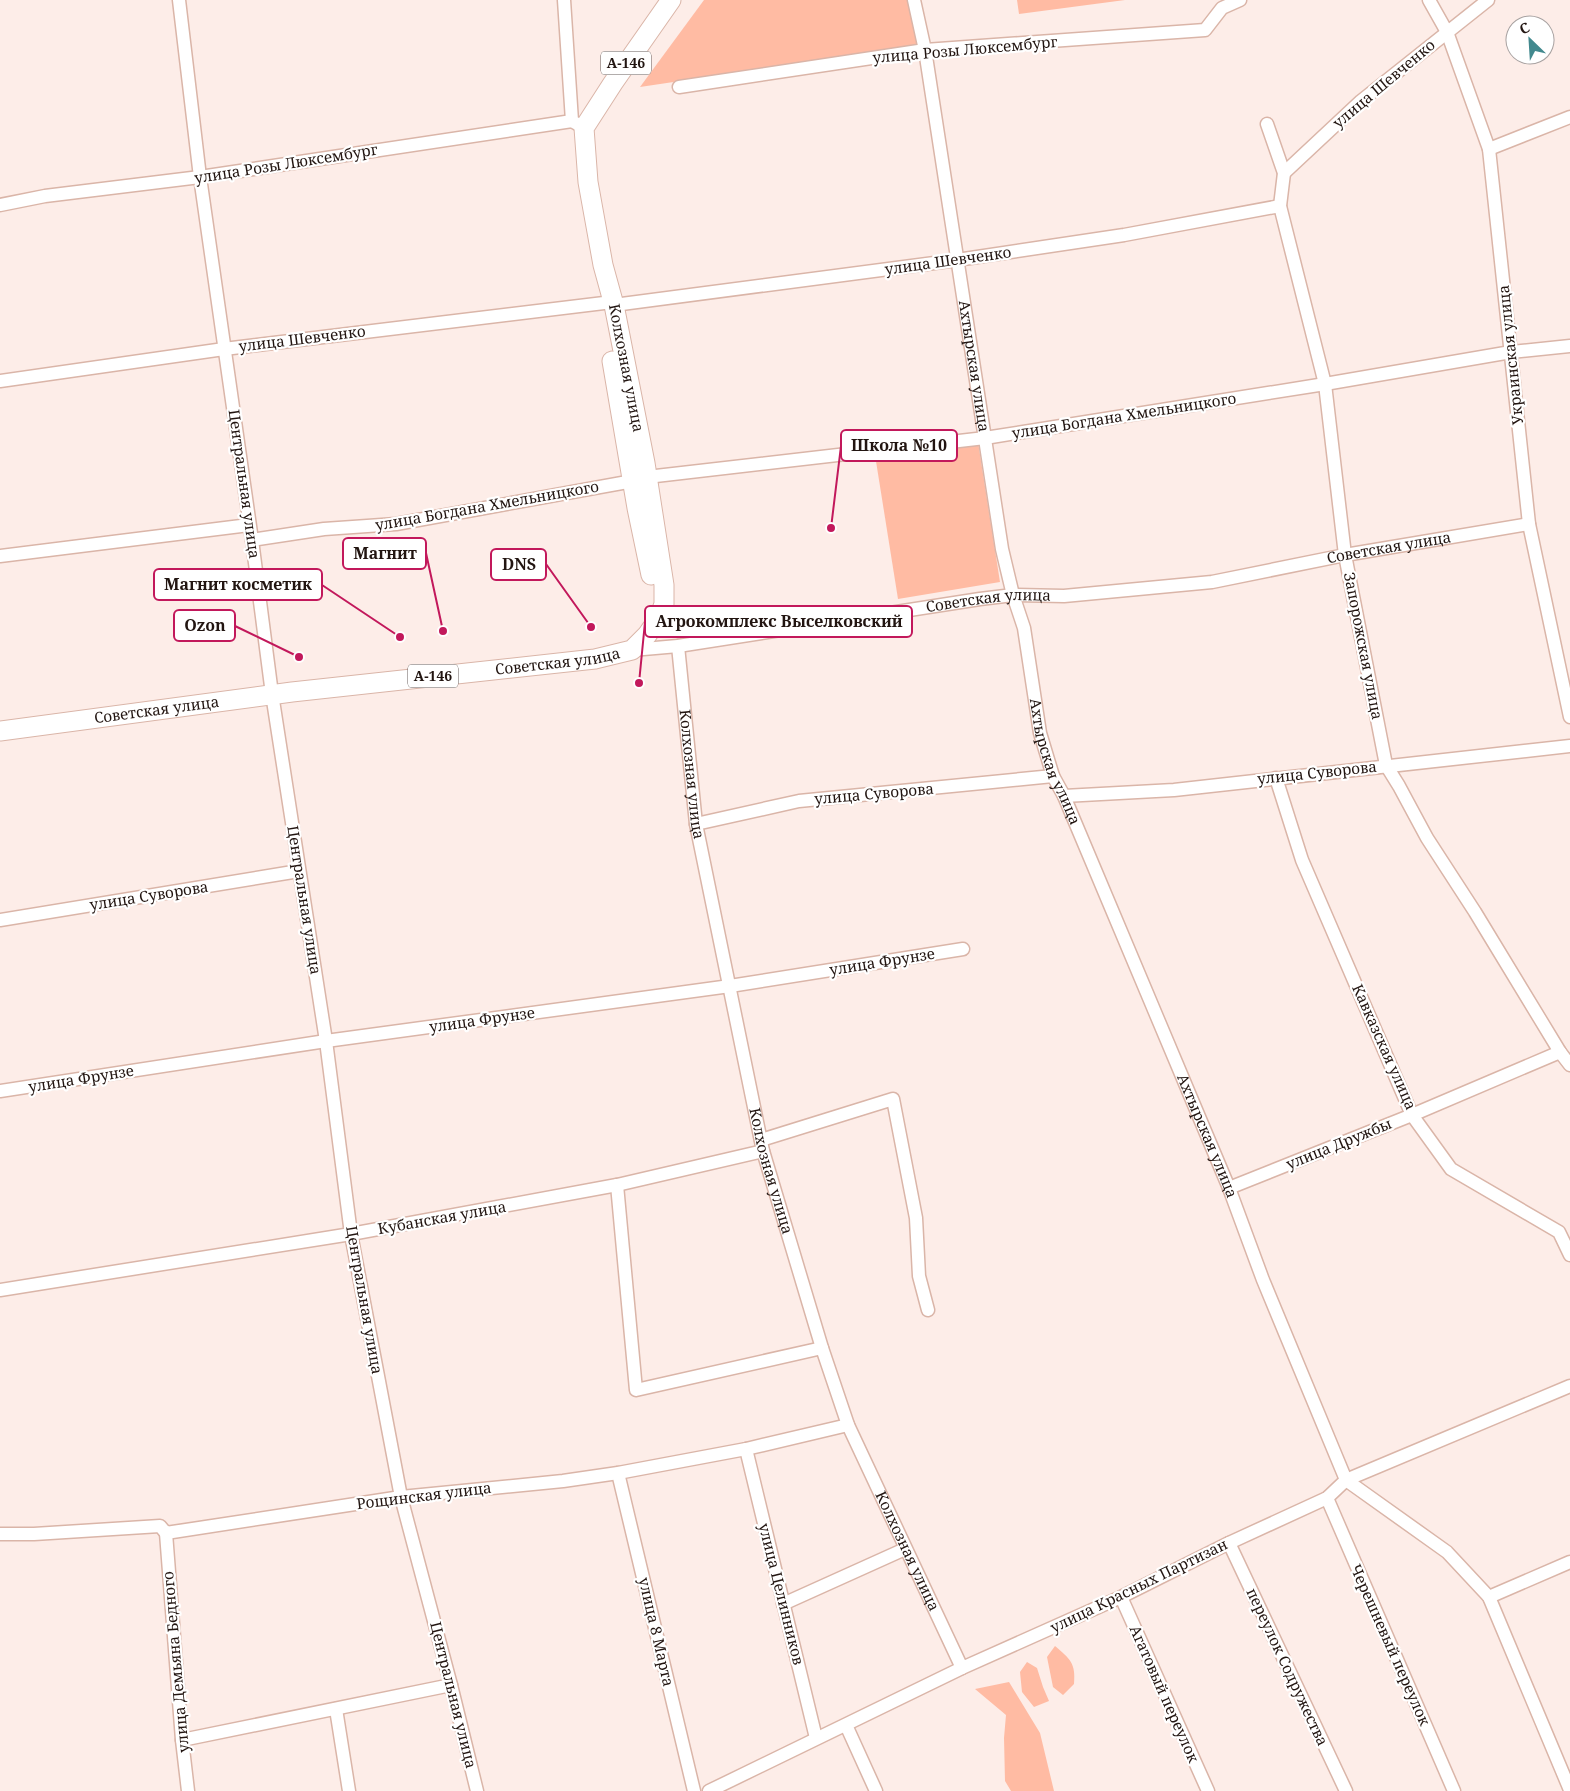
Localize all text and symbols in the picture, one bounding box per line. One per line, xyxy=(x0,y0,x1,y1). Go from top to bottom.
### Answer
north arrow xyxy=(1505,15,1555,65)
text: С xyxy=(1516,17,1532,38)
street label: улица Розы Люксембург xyxy=(872,31,1058,67)
street label: улица Шевченко xyxy=(1328,35,1439,132)
road number: А-146 xyxy=(601,52,651,74)
street label: улица Розы Люксембург xyxy=(193,139,379,187)
street label: улица Шевченко xyxy=(883,241,1013,279)
street label: Украинская улица xyxy=(1493,284,1527,426)
street label: Ахтырская улица xyxy=(955,299,995,433)
street label: Колхозная улица xyxy=(605,302,649,434)
street label: улица Шевченко xyxy=(237,320,366,356)
street label: улица Богдана Хмельницкого xyxy=(1010,387,1237,443)
street label: Центральная улица xyxy=(225,408,265,560)
callout: Школа №10 xyxy=(841,430,957,461)
text: Школа №10 xyxy=(851,434,947,456)
street label: улица Богдана Хмельницкого xyxy=(373,475,600,535)
street label: Советская улица xyxy=(1325,526,1452,567)
callout: Магнит xyxy=(343,538,426,569)
text: Магнит xyxy=(353,542,417,564)
callout: DNS xyxy=(491,549,546,580)
text: DNS xyxy=(502,553,536,575)
callout: Магнит косметик xyxy=(154,569,322,600)
street label: Запорожская улица xyxy=(1340,570,1388,721)
text: Магнит косметик xyxy=(164,573,312,595)
street label: Советская улица xyxy=(924,584,1051,616)
callout: Агрокомплекс Выселковский xyxy=(645,606,912,637)
callout: Ozon xyxy=(174,610,235,641)
text: Агрокомплекс Выселковский xyxy=(655,610,903,632)
text: Ozon xyxy=(184,614,226,636)
street label: Советская улица xyxy=(494,642,622,679)
road number: А-146 xyxy=(408,664,458,688)
street label: Советская улица xyxy=(93,691,220,727)
street label: Ахтырская улица xyxy=(1026,697,1086,827)
street label: Колхозная улица xyxy=(675,708,710,841)
street label: улица Суворова xyxy=(1256,756,1378,788)
street label: улица Суворова xyxy=(813,778,935,808)
street label: Центральная улица xyxy=(283,824,327,976)
street label: улица Суворова xyxy=(88,876,210,914)
street label: улица Фрунзе xyxy=(828,943,936,979)
street label: Кавказская улица xyxy=(1348,981,1422,1113)
street label: улица Фрунзе xyxy=(428,1002,536,1036)
street label: улица Фрунзе xyxy=(27,1060,135,1096)
street label: Ахтырская улица xyxy=(1173,1071,1243,1200)
street label: Колхозная улица xyxy=(745,1106,798,1236)
street label: улица Дружбы xyxy=(1283,1113,1395,1173)
street label: Кубанская улица xyxy=(376,1196,508,1238)
street label: Центральная улица xyxy=(342,1224,388,1376)
street label: Рощинская улица xyxy=(355,1477,492,1513)
street label: Колхозная улица xyxy=(871,1487,945,1614)
street label: улица Целинников xyxy=(755,1521,809,1667)
street label: улица Красных Партизан xyxy=(1047,1533,1231,1637)
street label: Черешневый переулок xyxy=(1346,1561,1436,1728)
street label: улица Демьяна Бедного xyxy=(157,1571,193,1754)
street label: улица 8 Марта xyxy=(635,1575,679,1688)
street label: переулок Содружества xyxy=(1242,1584,1333,1749)
street label: Центральная улица xyxy=(426,1619,482,1770)
street label: Агатовый переулок xyxy=(1126,1622,1204,1765)

